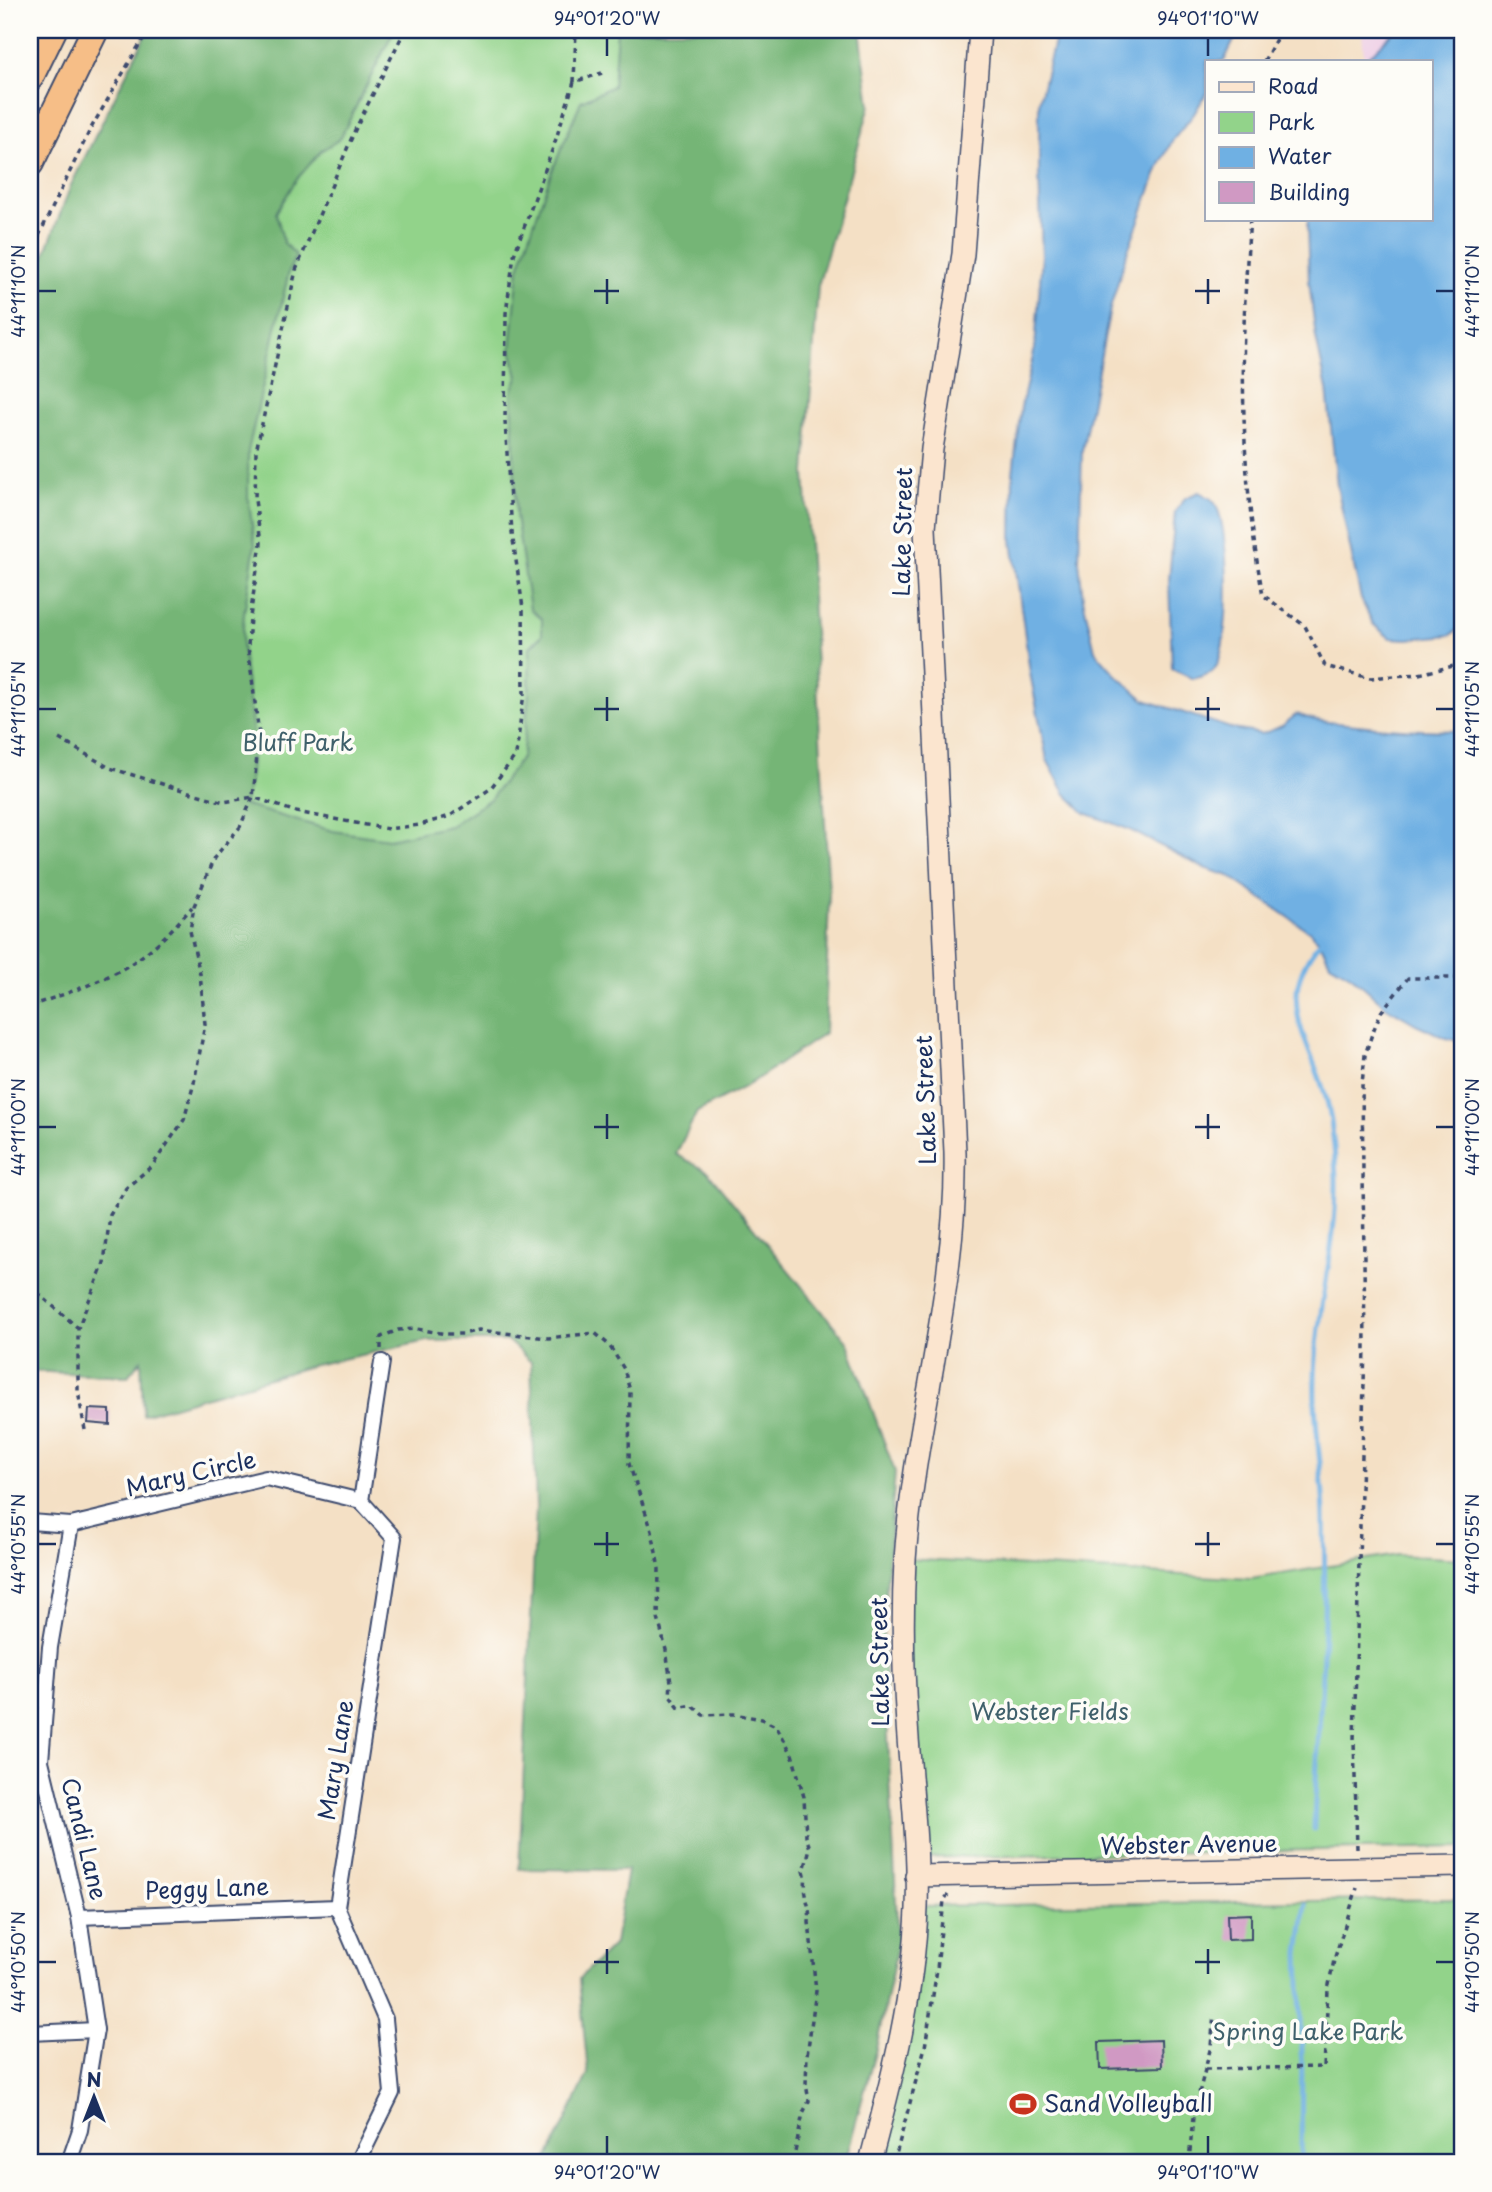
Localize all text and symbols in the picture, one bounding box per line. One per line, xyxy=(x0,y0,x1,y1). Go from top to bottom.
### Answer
text: 94°01'20"W xyxy=(554,4,661,31)
text: 94°01'10"W xyxy=(1157,4,1260,31)
legend xyxy=(1205,60,1432,220)
text: Road xyxy=(1268,69,1319,101)
text: Park xyxy=(1268,105,1315,137)
text: Water xyxy=(1268,139,1332,171)
text: Building xyxy=(1268,175,1350,207)
text: 44°11'10"N xyxy=(4,244,31,338)
text: 44°11'10"N xyxy=(1458,244,1485,338)
street label: Lake Street xyxy=(883,467,920,597)
text: 44°11'05"N xyxy=(4,661,31,757)
text: 44°11'05"N xyxy=(1458,661,1485,757)
park label: Bluff Park xyxy=(242,724,354,759)
street label: Lake Street xyxy=(905,1035,944,1165)
text: 44°11'00"N xyxy=(4,1078,31,1176)
text: 44°11'00"N xyxy=(1458,1078,1485,1176)
street label: Mary Circle xyxy=(122,1441,259,1505)
text: 44°10'55"N xyxy=(4,1494,31,1594)
text: 44°10'55"N xyxy=(1458,1494,1485,1594)
street label: Lake Street xyxy=(860,1597,897,1727)
park label: Webster Fields xyxy=(971,1693,1129,1728)
street label: Mary Lane xyxy=(308,1697,361,1823)
street label: Candi Lane xyxy=(53,1774,118,1904)
street label: Webster Avenue xyxy=(1100,1824,1278,1863)
street label: Peggy Lane xyxy=(144,1868,270,1907)
text: 44°10'50"N xyxy=(4,1911,31,2013)
text: 44°10'50"N xyxy=(1458,1911,1485,2013)
park label: Spring Lake Park xyxy=(1213,2013,1403,2048)
north arrow xyxy=(60,2062,130,2132)
text: N xyxy=(86,2065,102,2093)
place label: Sand Volleyball xyxy=(1044,2085,1212,2120)
sports icon: Sand Volleyball xyxy=(1008,2089,1038,2119)
text: 94°01'20"W xyxy=(554,2158,661,2185)
text: 94°01'10"W xyxy=(1157,2158,1260,2185)

